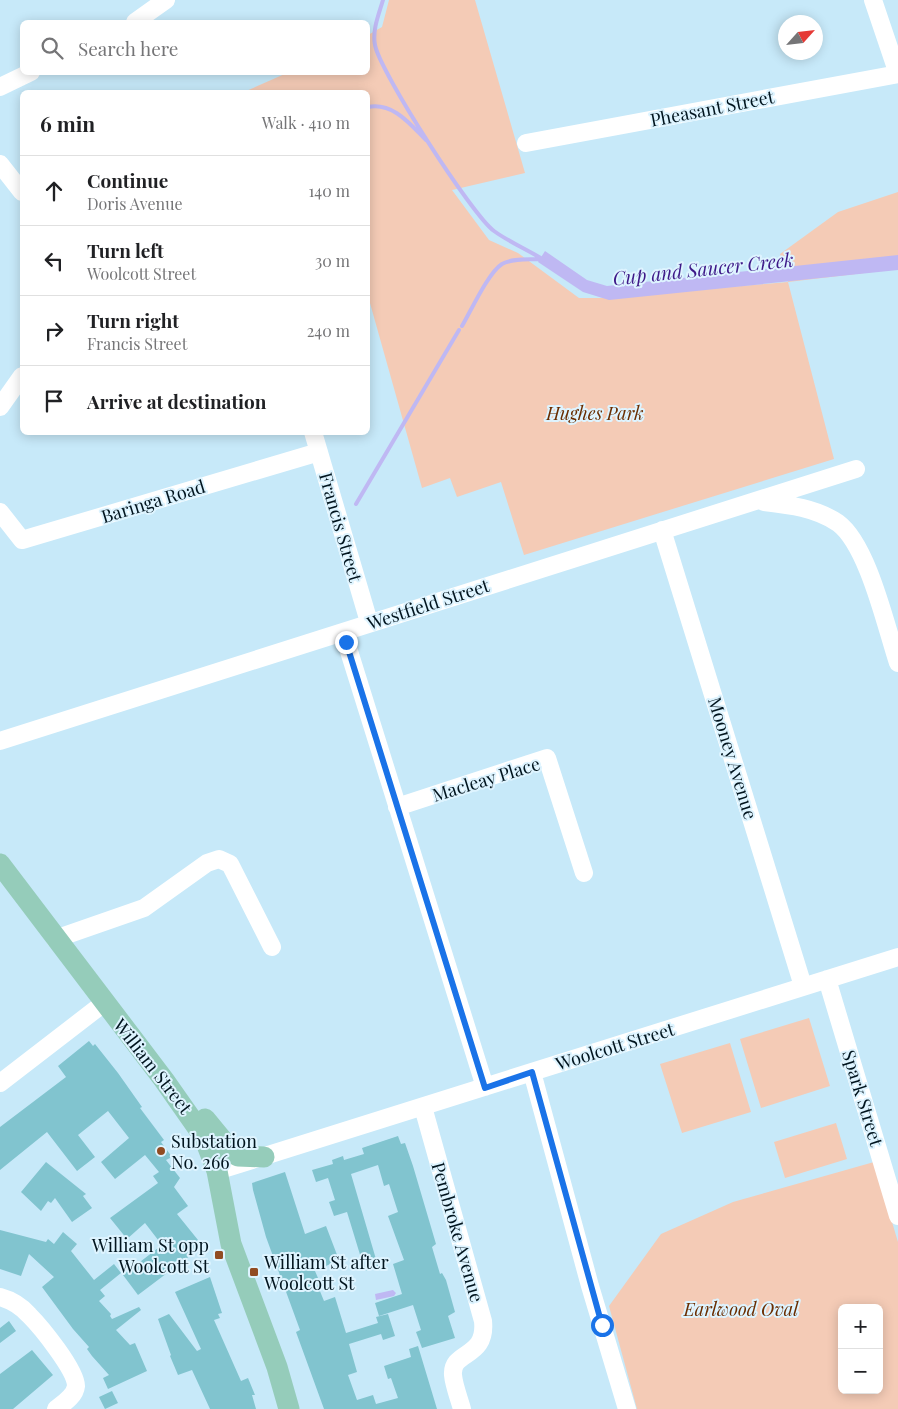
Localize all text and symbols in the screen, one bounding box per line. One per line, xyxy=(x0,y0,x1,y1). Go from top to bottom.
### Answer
north arrow xyxy=(778,15,823,60)
search box xyxy=(20,20,370,75)
icon: search xyxy=(38,34,66,62)
text: Search here xyxy=(78,35,178,61)
street label: Pheasant Street xyxy=(648,84,777,132)
text: 6 min xyxy=(40,109,95,137)
text: Walk · 410 m xyxy=(262,112,350,133)
text: Continue xyxy=(87,167,168,193)
icon: ahead xyxy=(40,177,68,205)
text: 140 m xyxy=(308,180,350,201)
text: Doris Avenue xyxy=(87,193,183,214)
text: Turn left xyxy=(87,237,164,263)
water label: Cup and Saucer Creek xyxy=(611,246,795,290)
icon: left xyxy=(40,247,68,275)
text: 30 m xyxy=(315,250,350,271)
text: Woolcott Street xyxy=(87,263,196,284)
text: Turn right xyxy=(87,307,179,333)
icon: right xyxy=(40,317,68,345)
text: 240 m xyxy=(307,320,350,341)
text: Francis Street xyxy=(87,333,187,354)
icon: arrive xyxy=(40,387,68,415)
text: Arrive at destination xyxy=(87,388,267,414)
park label: Hughes Park xyxy=(545,401,644,425)
street label: Francis Street xyxy=(314,469,368,585)
street label: Baringa Road xyxy=(98,474,208,528)
street label: Westfield Street xyxy=(363,573,493,635)
route end xyxy=(335,631,358,654)
street label: Mooney Avenue xyxy=(703,694,763,822)
street label: Macleay Place xyxy=(429,751,543,807)
street label: William Street xyxy=(108,1013,198,1119)
street label: Woolcott Street xyxy=(552,1016,678,1076)
street label: Spark Street xyxy=(837,1047,889,1150)
place label: Substation No. 266 xyxy=(171,1129,257,1174)
marker: Substation No. 266 xyxy=(155,1145,167,1157)
street label: Pembroke Avenue xyxy=(427,1159,489,1305)
place label: William St opp Woolcott St xyxy=(91,1233,210,1278)
marker: William St opp Woolcott St xyxy=(213,1249,225,1261)
place label: William St after Woolcott St xyxy=(263,1250,389,1295)
marker: William St after Woolcott St xyxy=(248,1266,260,1278)
park label: Earlwood Oval xyxy=(683,1297,799,1321)
map controls xyxy=(838,1304,883,1394)
button: + xyxy=(838,1304,883,1349)
route start xyxy=(591,1314,614,1337)
button: − xyxy=(838,1349,883,1394)

